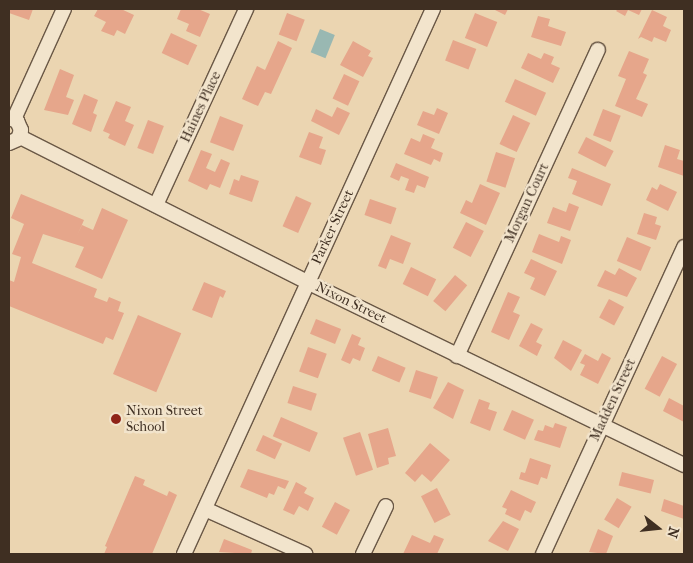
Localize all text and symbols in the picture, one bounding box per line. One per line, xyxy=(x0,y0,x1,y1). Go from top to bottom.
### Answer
street label: Haines Place xyxy=(177,69,225,145)
street label: Morgan Court xyxy=(501,160,553,246)
street label: Parker Street xyxy=(308,187,358,267)
street label: Nixon Street xyxy=(313,279,389,327)
street label: Madden Street xyxy=(586,356,640,444)
place label: Nixon Street School xyxy=(126,403,203,436)
marker: Nixon Street School xyxy=(110,413,122,425)
north arrow xyxy=(633,503,683,553)
text: N xyxy=(663,525,683,540)

